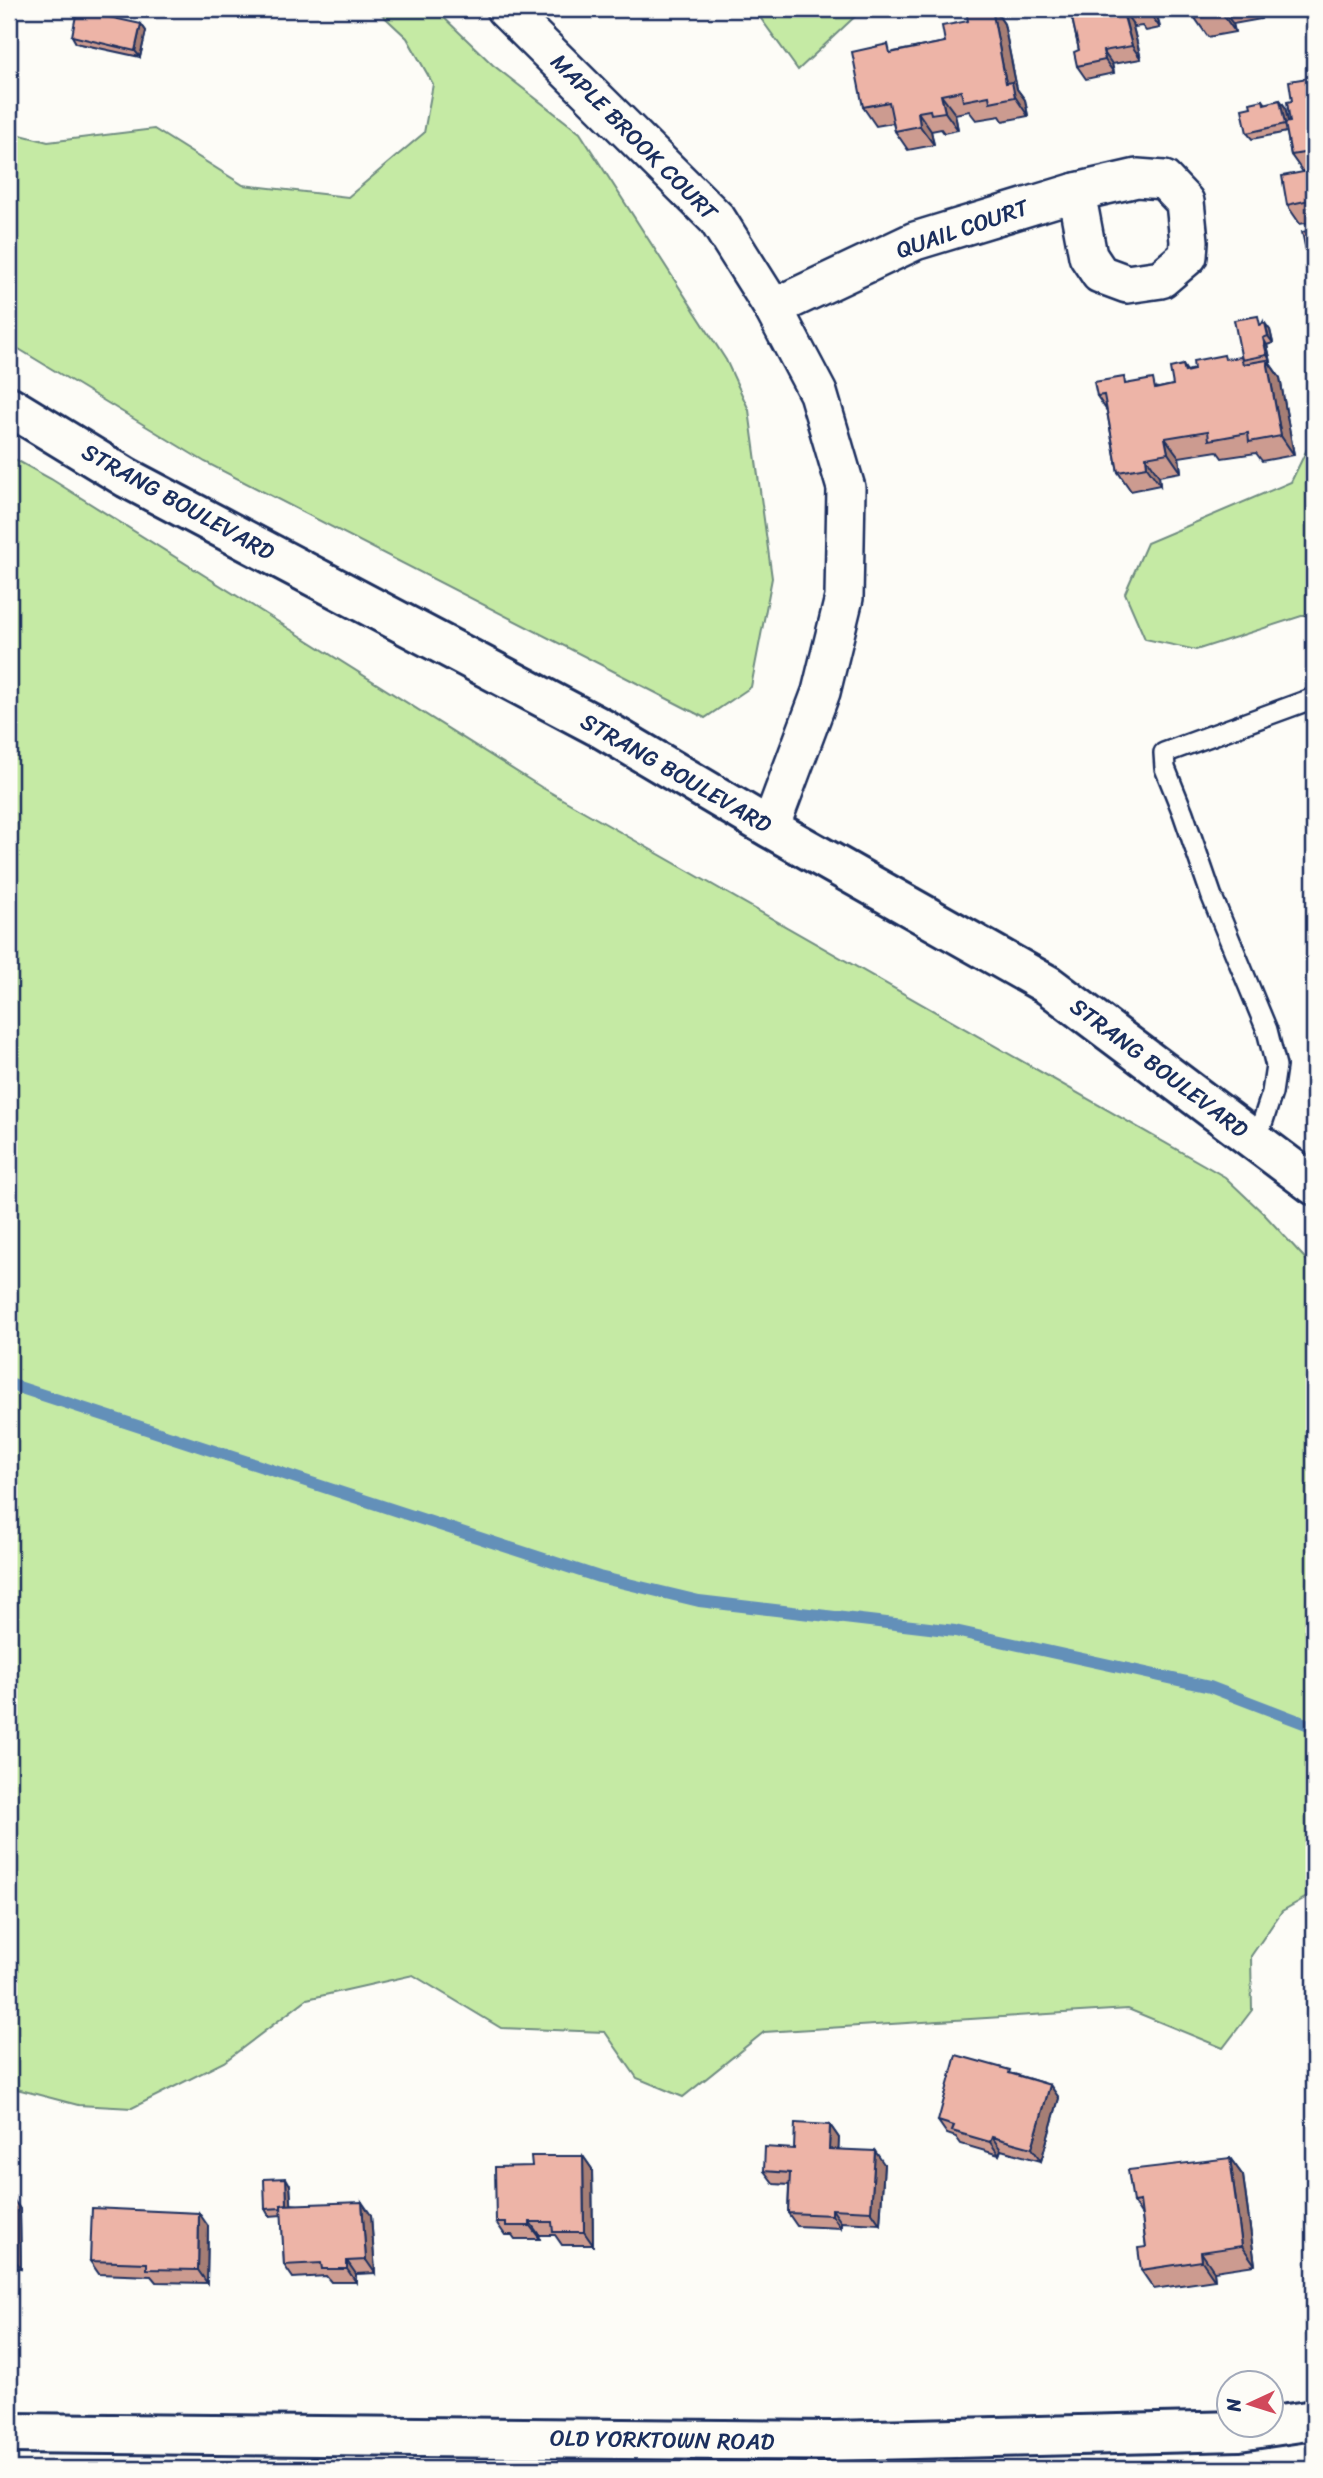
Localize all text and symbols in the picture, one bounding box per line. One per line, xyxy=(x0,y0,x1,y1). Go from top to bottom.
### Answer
street label: MAPLE BROOK COURT xyxy=(540,43,729,232)
street label: QUAIL COURT xyxy=(890,187,1035,271)
street label: STRANG BOULEVARD xyxy=(74,432,282,572)
street label: STRANG BOULEVARD xyxy=(572,701,780,845)
street label: STRANG BOULEVARD xyxy=(1061,987,1258,1149)
north arrow xyxy=(1214,2370,1284,2440)
text: N xyxy=(1217,2397,1251,2414)
street label: OLD YORKTOWN ROAD xyxy=(549,2418,775,2462)

